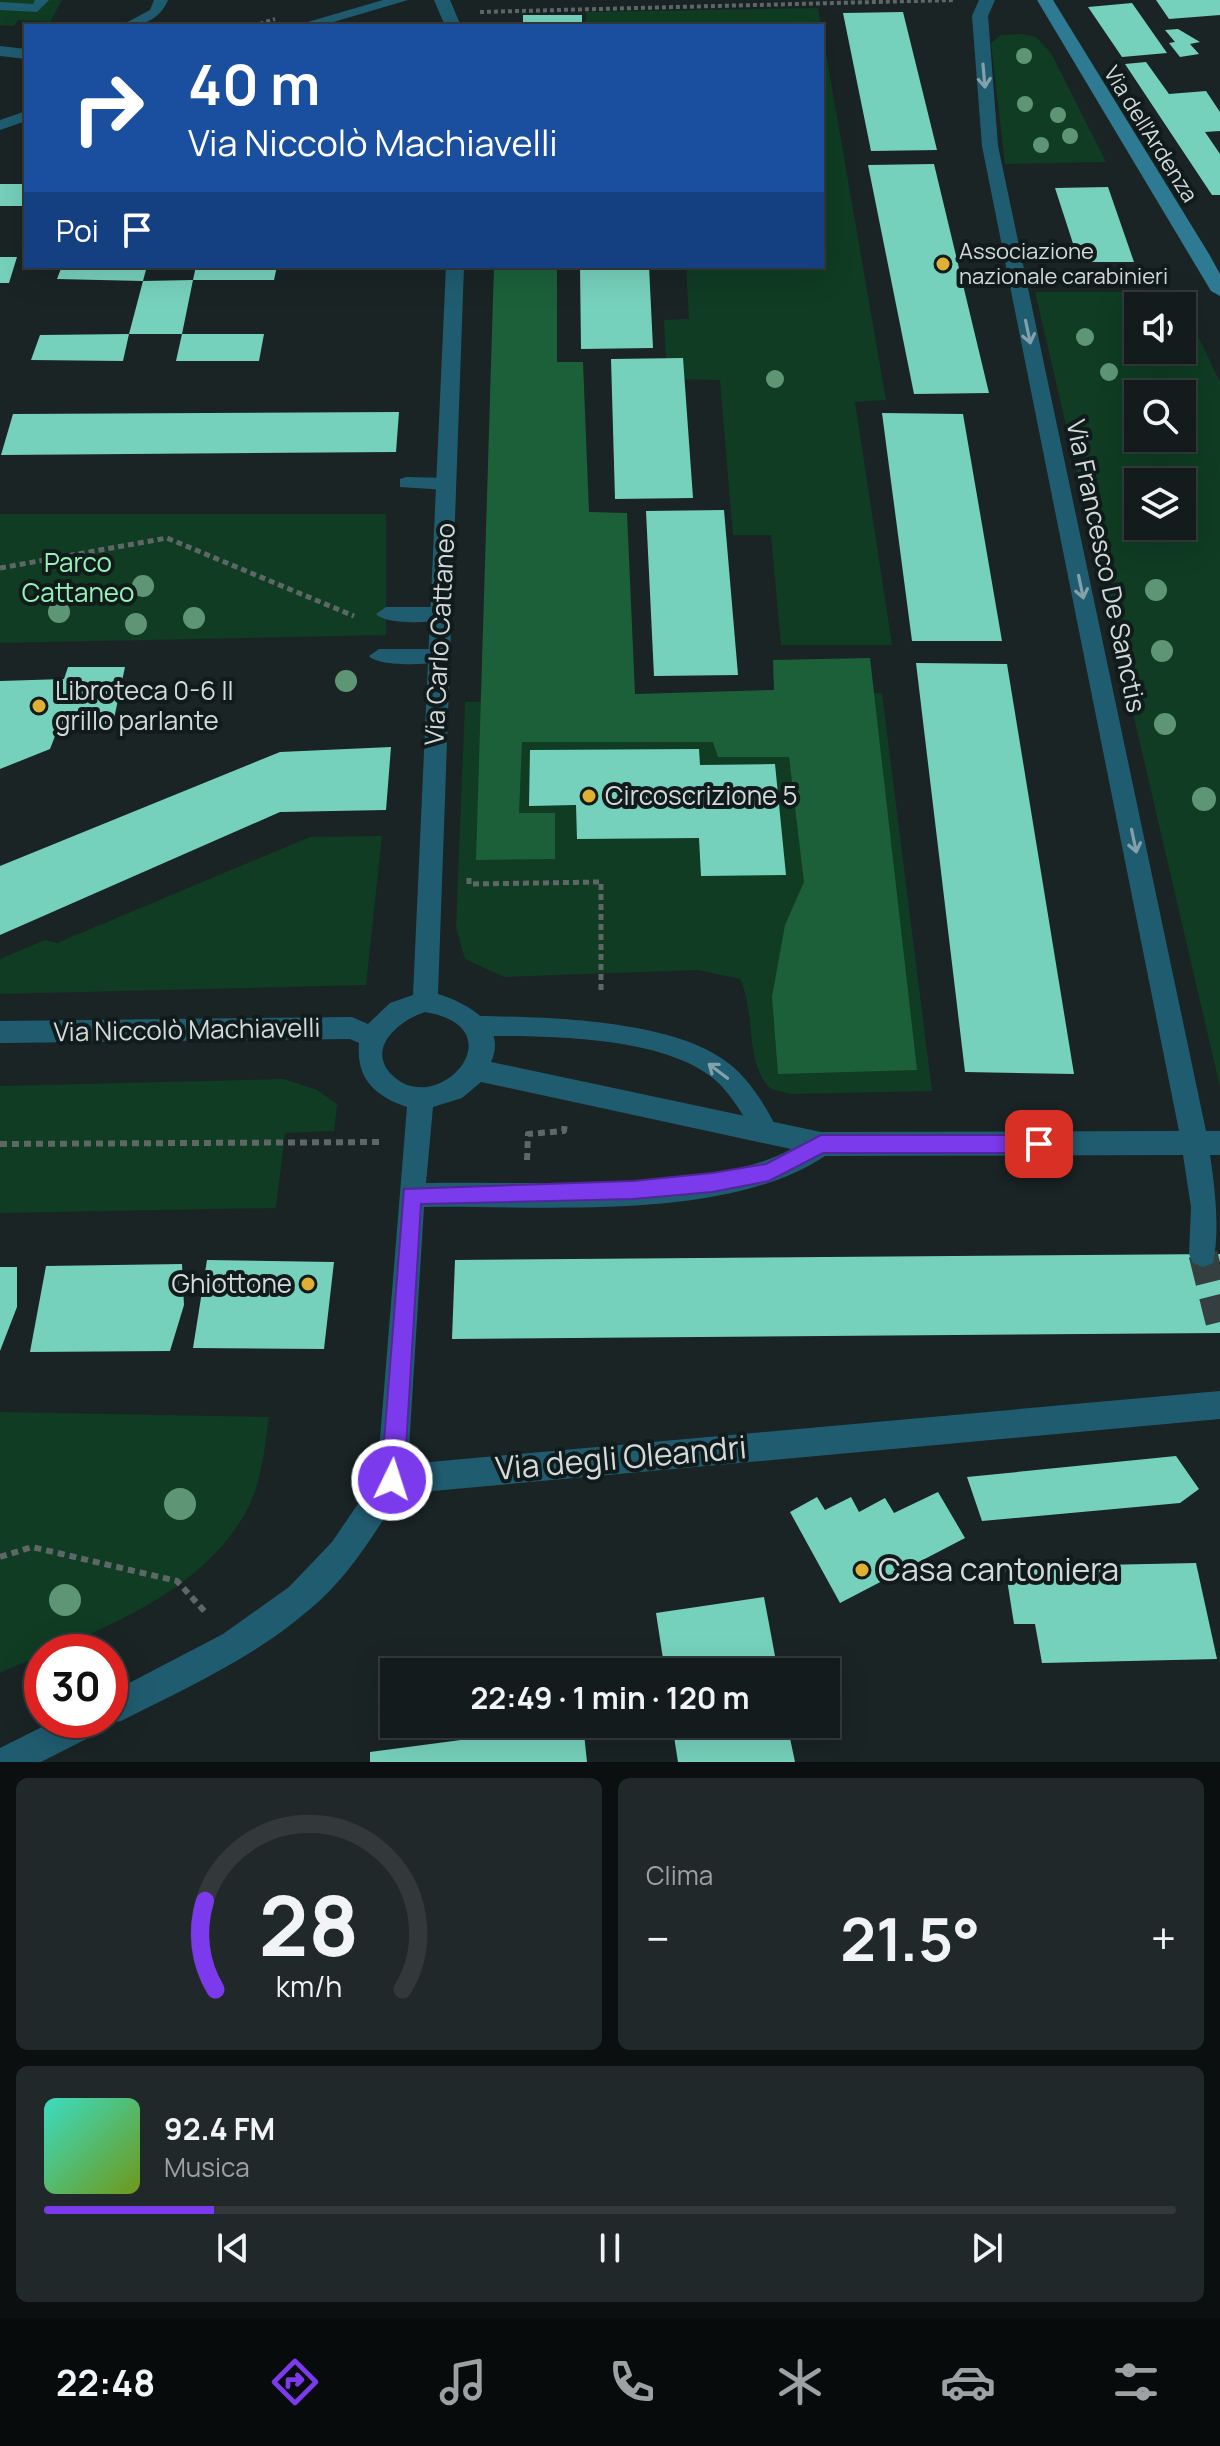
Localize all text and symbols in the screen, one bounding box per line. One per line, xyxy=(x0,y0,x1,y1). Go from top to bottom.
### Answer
text: 40 m xyxy=(188,45,320,122)
icon: right xyxy=(56,56,160,160)
street label: Via dell'Ardenza xyxy=(1097,60,1205,208)
one-way arrow xyxy=(977,62,992,89)
text: Via Niccolò Machiavelli xyxy=(188,118,558,167)
icon: arrive xyxy=(115,208,159,252)
text: Poi xyxy=(56,210,99,251)
place label: Associazione nazionale carabinieri xyxy=(959,236,1168,291)
marker: Associazione nazionale carabinieri xyxy=(934,255,952,273)
map controls xyxy=(1124,292,1196,540)
button: sound xyxy=(1124,292,1196,364)
one-way arrow xyxy=(1022,319,1037,344)
button: search xyxy=(1124,380,1196,452)
street label: Via Francesco De Sanctis xyxy=(1058,416,1156,715)
button: layers xyxy=(1124,468,1196,540)
street label: Via Carlo Cattaneo xyxy=(415,522,463,746)
park label: Parco Cattaneo xyxy=(22,544,134,610)
one-way arrow xyxy=(1074,573,1089,599)
place label: Libroteca 0-6 Il grillo parlante xyxy=(55,672,234,738)
marker: Libroteca 0-6 Il grillo parlante xyxy=(30,697,48,715)
place label: Circoscrizione 5 xyxy=(605,777,798,813)
marker: Circoscrizione 5 xyxy=(580,787,598,805)
one-way arrow xyxy=(1127,828,1142,854)
street label: Via Niccolò Machiavelli xyxy=(53,1009,321,1049)
one-way arrow xyxy=(708,1062,729,1079)
pin xyxy=(1005,1110,1073,1178)
icon: arrive xyxy=(1017,1122,1061,1166)
place label: Ghiottone xyxy=(172,1265,292,1301)
marker: Ghiottone xyxy=(299,1275,317,1293)
street label: Via degli Oleandri xyxy=(494,1424,748,1490)
position arrow xyxy=(350,1438,434,1522)
place label: Casa cantoniera xyxy=(878,1547,1119,1591)
marker: Casa cantoniera xyxy=(853,1561,871,1579)
speed limit sign: 30 xyxy=(24,1634,128,1738)
text: 22:49 · 1 min · 120 m xyxy=(470,1677,750,1718)
text: Clima xyxy=(646,1857,713,1893)
text: 28 xyxy=(259,1867,359,1981)
text: 21.5° xyxy=(840,1897,980,1979)
text: − xyxy=(646,1908,670,1968)
text: + xyxy=(1151,1908,1176,1968)
text: km/h xyxy=(276,1967,342,2006)
text: 92.4 FM xyxy=(164,2108,275,2149)
text: Musica xyxy=(164,2149,250,2185)
icon: previous xyxy=(211,2226,255,2270)
icon: pause xyxy=(588,2226,632,2270)
icon: next xyxy=(965,2226,1009,2270)
icon: directions xyxy=(267,2354,323,2410)
icon: music xyxy=(435,2354,491,2410)
icon: phone xyxy=(604,2354,660,2410)
icon: climate xyxy=(772,2354,828,2410)
icon: car xyxy=(940,2354,996,2410)
icon: filters xyxy=(1108,2354,1164,2410)
text: 22:48 xyxy=(56,2358,155,2407)

